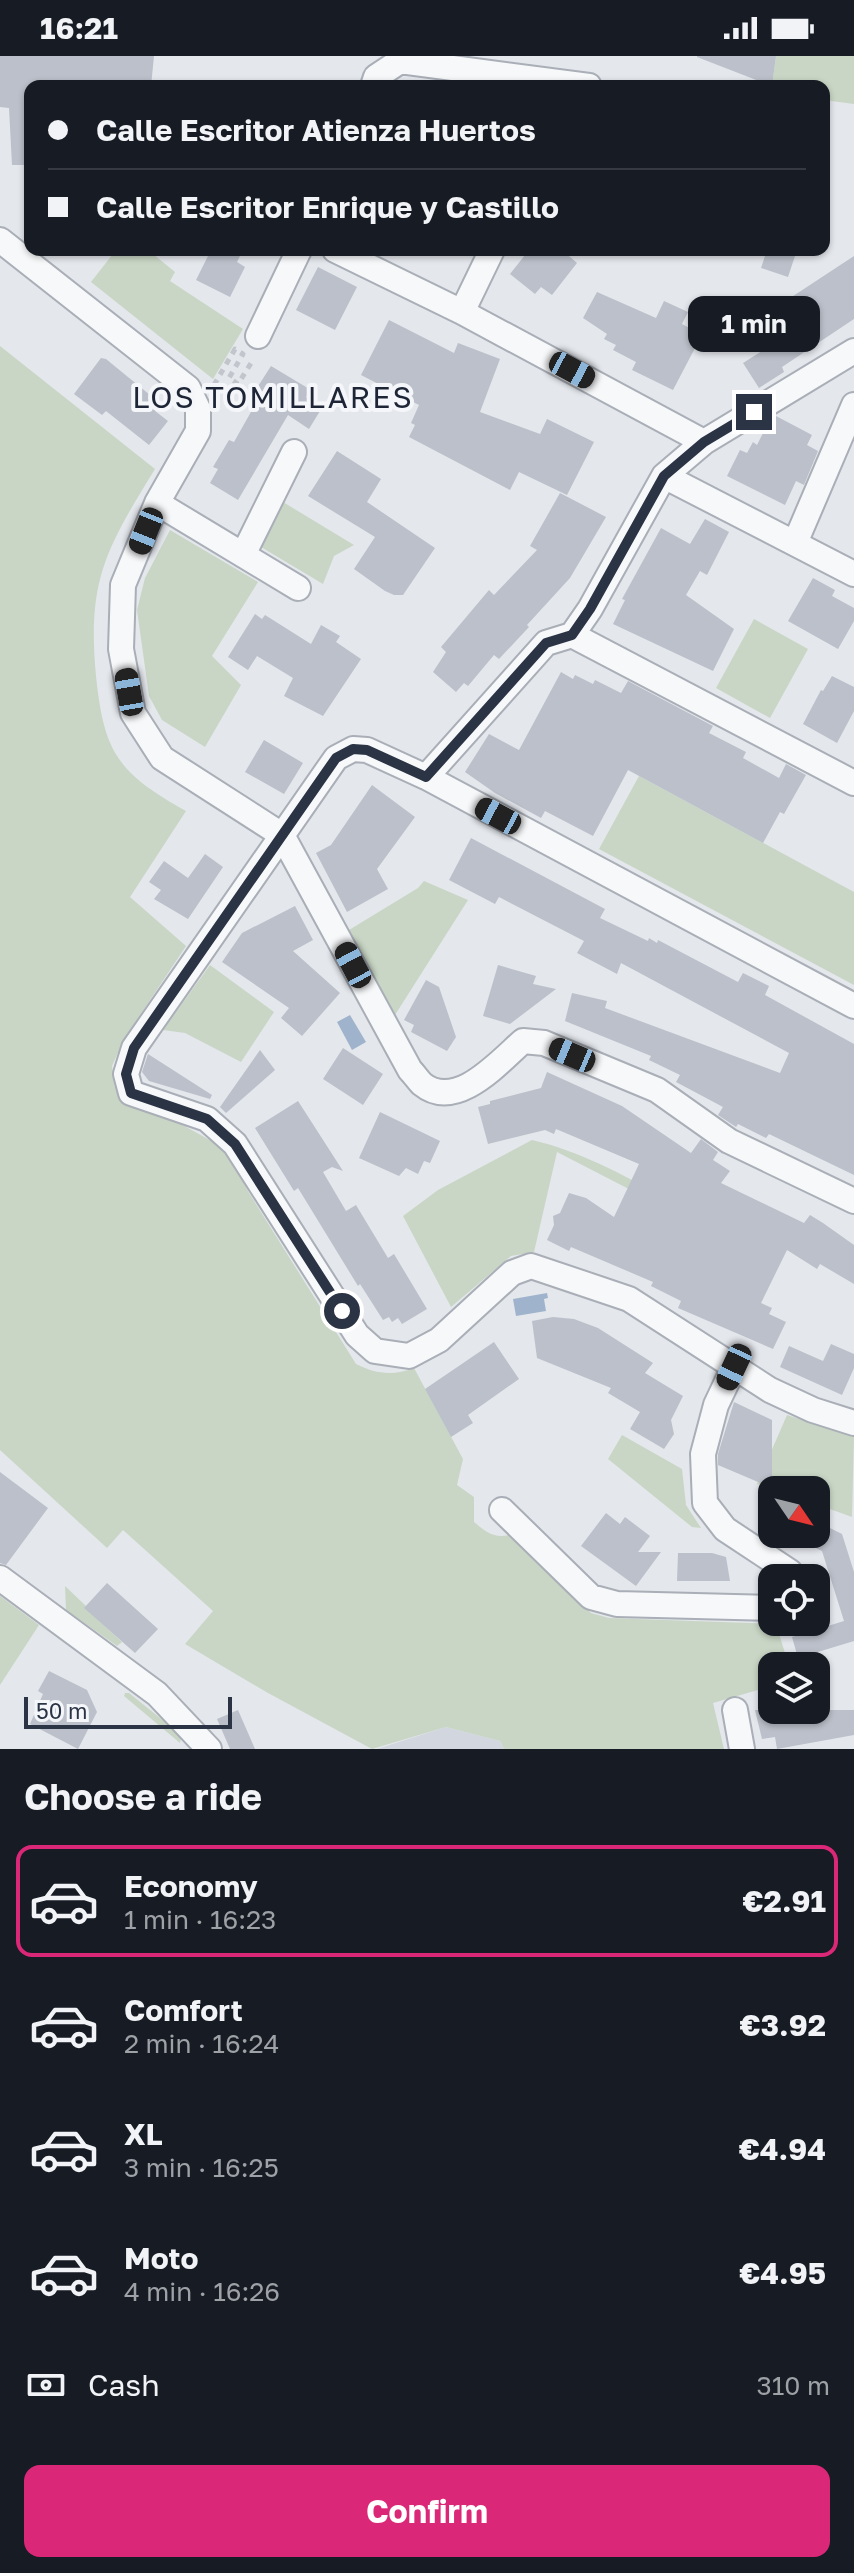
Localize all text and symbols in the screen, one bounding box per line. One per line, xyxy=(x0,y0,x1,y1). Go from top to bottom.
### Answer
text: 16:21 xyxy=(40,10,118,46)
text: Calle Escritor Atienza Huertos xyxy=(96,112,536,148)
text: Calle Escritor Enrique y Castillo xyxy=(96,189,559,225)
callout: 1 min xyxy=(688,296,820,352)
text: 1 min xyxy=(721,308,787,339)
car xyxy=(545,348,599,392)
district label: LOS TOMILLARES xyxy=(132,379,414,415)
route end xyxy=(736,394,772,430)
car xyxy=(126,504,166,558)
car xyxy=(113,666,145,718)
car xyxy=(471,794,525,838)
car xyxy=(331,938,375,992)
car xyxy=(545,1035,599,1075)
route start xyxy=(324,1293,360,1329)
car xyxy=(713,1340,755,1394)
north arrow xyxy=(758,1476,830,1548)
map controls xyxy=(758,1476,830,1724)
button: locate xyxy=(758,1564,830,1636)
button: layers xyxy=(758,1652,830,1724)
scale bar xyxy=(24,1693,232,1729)
text: 50 m xyxy=(36,1697,87,1724)
text: Choose a ride xyxy=(24,1775,262,1818)
icon: car xyxy=(28,1865,100,1937)
text: Economy xyxy=(124,1868,258,1904)
text: €2.91 xyxy=(742,1883,826,1919)
text: 1 min · 16:23 xyxy=(124,1904,276,1935)
icon: car xyxy=(28,1989,100,2061)
text: Comfort xyxy=(124,1992,243,2028)
text: €3.92 xyxy=(740,2007,826,2043)
text: 2 min · 16:24 xyxy=(124,2028,279,2059)
icon: car xyxy=(28,2113,100,2185)
text: XL xyxy=(124,2116,163,2152)
text: €4.94 xyxy=(739,2131,826,2167)
text: 3 min · 16:25 xyxy=(124,2152,279,2183)
icon: car xyxy=(28,2237,100,2309)
text: Moto xyxy=(124,2240,199,2276)
text: €4.95 xyxy=(739,2255,826,2291)
text: 4 min · 16:26 xyxy=(124,2276,280,2307)
icon: cash xyxy=(24,2363,68,2407)
text: Cash xyxy=(88,2367,160,2403)
text: 310 m xyxy=(757,2370,830,2401)
button: Confirm xyxy=(24,2465,830,2557)

